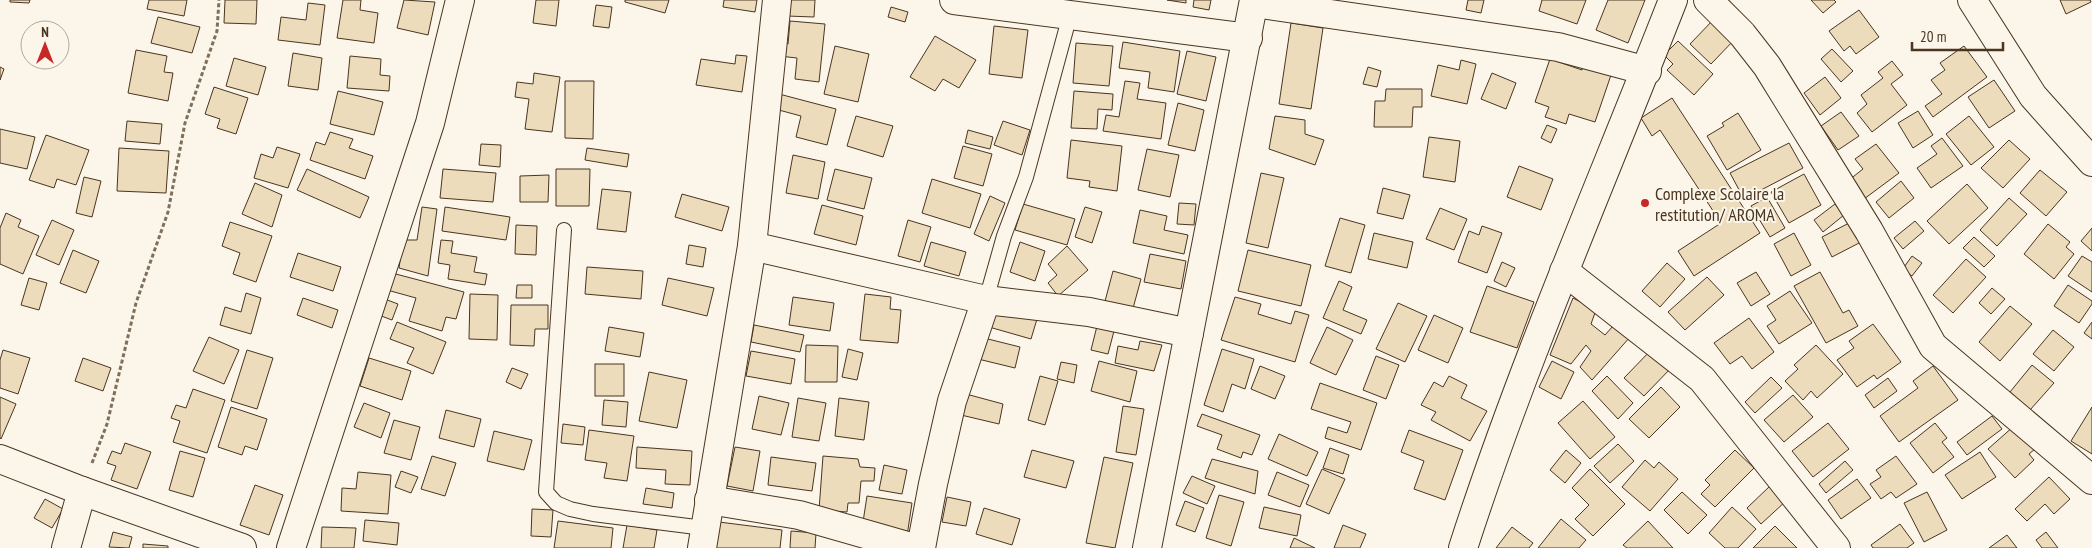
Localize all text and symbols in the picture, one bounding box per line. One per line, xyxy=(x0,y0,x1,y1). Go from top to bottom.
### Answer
north arrow xyxy=(20,20,70,70)
scale bar xyxy=(1912,20,2003,52)
text: N xyxy=(41,23,49,41)
text: 20 m xyxy=(1920,27,1946,46)
place label: Complexe Scolaire la restitution/ AROMA xyxy=(1655,182,1784,226)
marker: Complexe Scolaire la restitution/ AROMA xyxy=(1639,197,1651,209)

